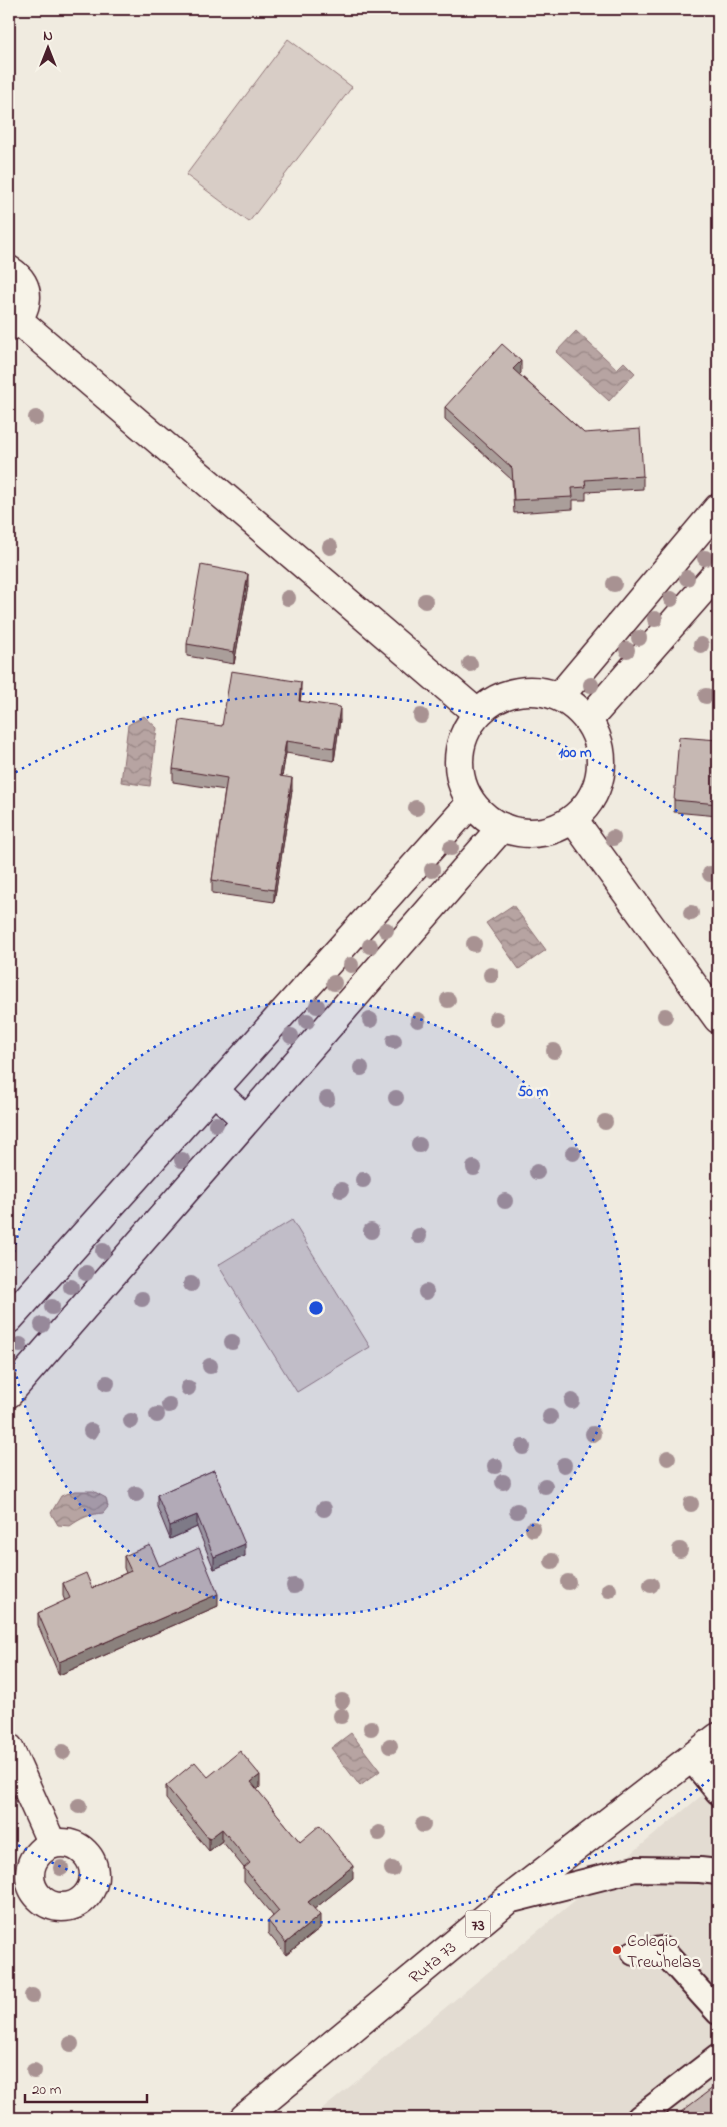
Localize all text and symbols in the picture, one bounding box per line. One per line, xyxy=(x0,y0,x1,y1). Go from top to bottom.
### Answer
north arrow xyxy=(22,22,72,72)
text: N xyxy=(43,26,53,47)
text: 100 m xyxy=(558,742,592,764)
text: 50 m xyxy=(518,1081,549,1103)
centre of rings xyxy=(307,1299,325,1317)
road number: 73 xyxy=(466,1910,490,1938)
place label: Colegio Trewhelas xyxy=(627,1929,701,1976)
street label: Ruta 73 xyxy=(404,1936,463,1991)
marker: Colegio Trewhelas xyxy=(611,1944,623,1956)
scale bar xyxy=(25,2072,148,2104)
text: 20 m xyxy=(32,2079,62,2101)

